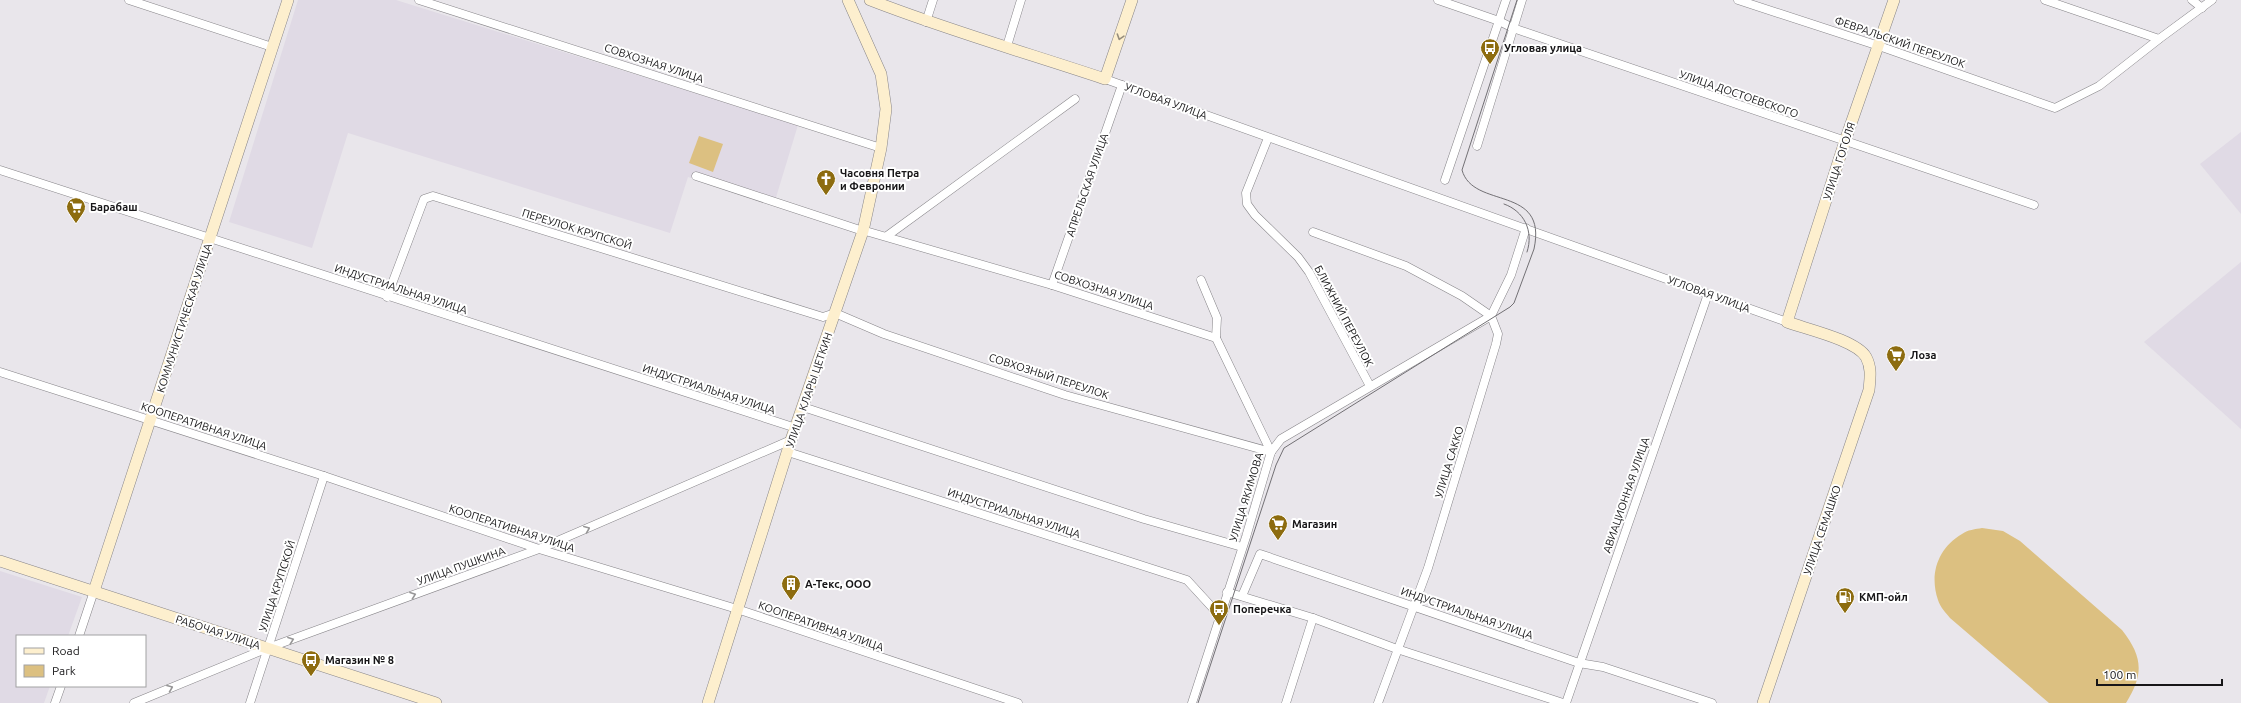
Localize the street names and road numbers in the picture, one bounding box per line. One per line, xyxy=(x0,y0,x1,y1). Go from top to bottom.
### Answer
street label: ФЕВРАЛЬСКИЙ ПЕРЕУЛОК xyxy=(1833,14,1967,70)
street label: СОВХОЗНАЯ УЛИЦА xyxy=(603,41,706,85)
street label: УЛИЦА ДОСТОЕВСКОГО xyxy=(1678,68,1800,120)
street label: УГЛОВАЯ УЛИЦА xyxy=(1123,80,1210,122)
street label: УЛИЦА ГОГОЛЯ xyxy=(1821,121,1857,201)
street label: АПРЕЛЬСКАЯ УЛИЦА xyxy=(1064,131,1111,238)
street label: ПЕРЕУЛОК КРУПСКОЙ xyxy=(521,207,633,251)
street label: КОММУНИСТИЧЕСКАЯ УЛИЦА xyxy=(154,241,214,394)
street label: ИНДУСТРИАЛЬНАЯ УЛИЦА xyxy=(333,262,470,316)
street label: БЛИЖНИЙ ПЕРЕУЛОК xyxy=(1312,263,1376,369)
street label: СОВХОЗНАЯ УЛИЦА xyxy=(1053,268,1156,312)
street label: УГЛОВАЯ УЛИЦА xyxy=(1666,273,1753,315)
street label: УЛИЦА КЛАРЫ ЦЕТКИН xyxy=(784,331,834,449)
street label: СОВХОЗНЫЙ ПЕРЕУЛОК xyxy=(987,351,1111,401)
street label: ИНДУСТРИАЛЬНАЯ УЛИЦА xyxy=(641,362,778,416)
street label: КООПЕРАТИВНАЯ УЛИЦА xyxy=(140,400,269,452)
street label: УЛИЦА САККО xyxy=(1432,425,1466,499)
street label: АВИАЦИОННАЯ УЛИЦА xyxy=(1601,435,1652,554)
street label: УЛИЦА ЯКИМОВА xyxy=(1227,450,1265,543)
street label: УЛИЦА СЕМАШКО xyxy=(1801,484,1843,576)
street label: ИНДУСТРИАЛЬНАЯ УЛИЦА xyxy=(946,486,1083,540)
street label: КООПЕРАТИВНАЯ УЛИЦА xyxy=(448,502,577,554)
street label: УЛИЦА КРУПСКОЙ xyxy=(257,539,297,633)
street label: УЛИЦА ПУШКИНА xyxy=(415,544,507,587)
street label: ИНДУСТРИАЛЬНАЯ УЛИЦА xyxy=(1399,585,1535,642)
street label: КООПЕРАТИВНАЯ УЛИЦА xyxy=(757,599,886,653)
street label: РАБОЧАЯ УЛИЦА xyxy=(174,613,263,652)

